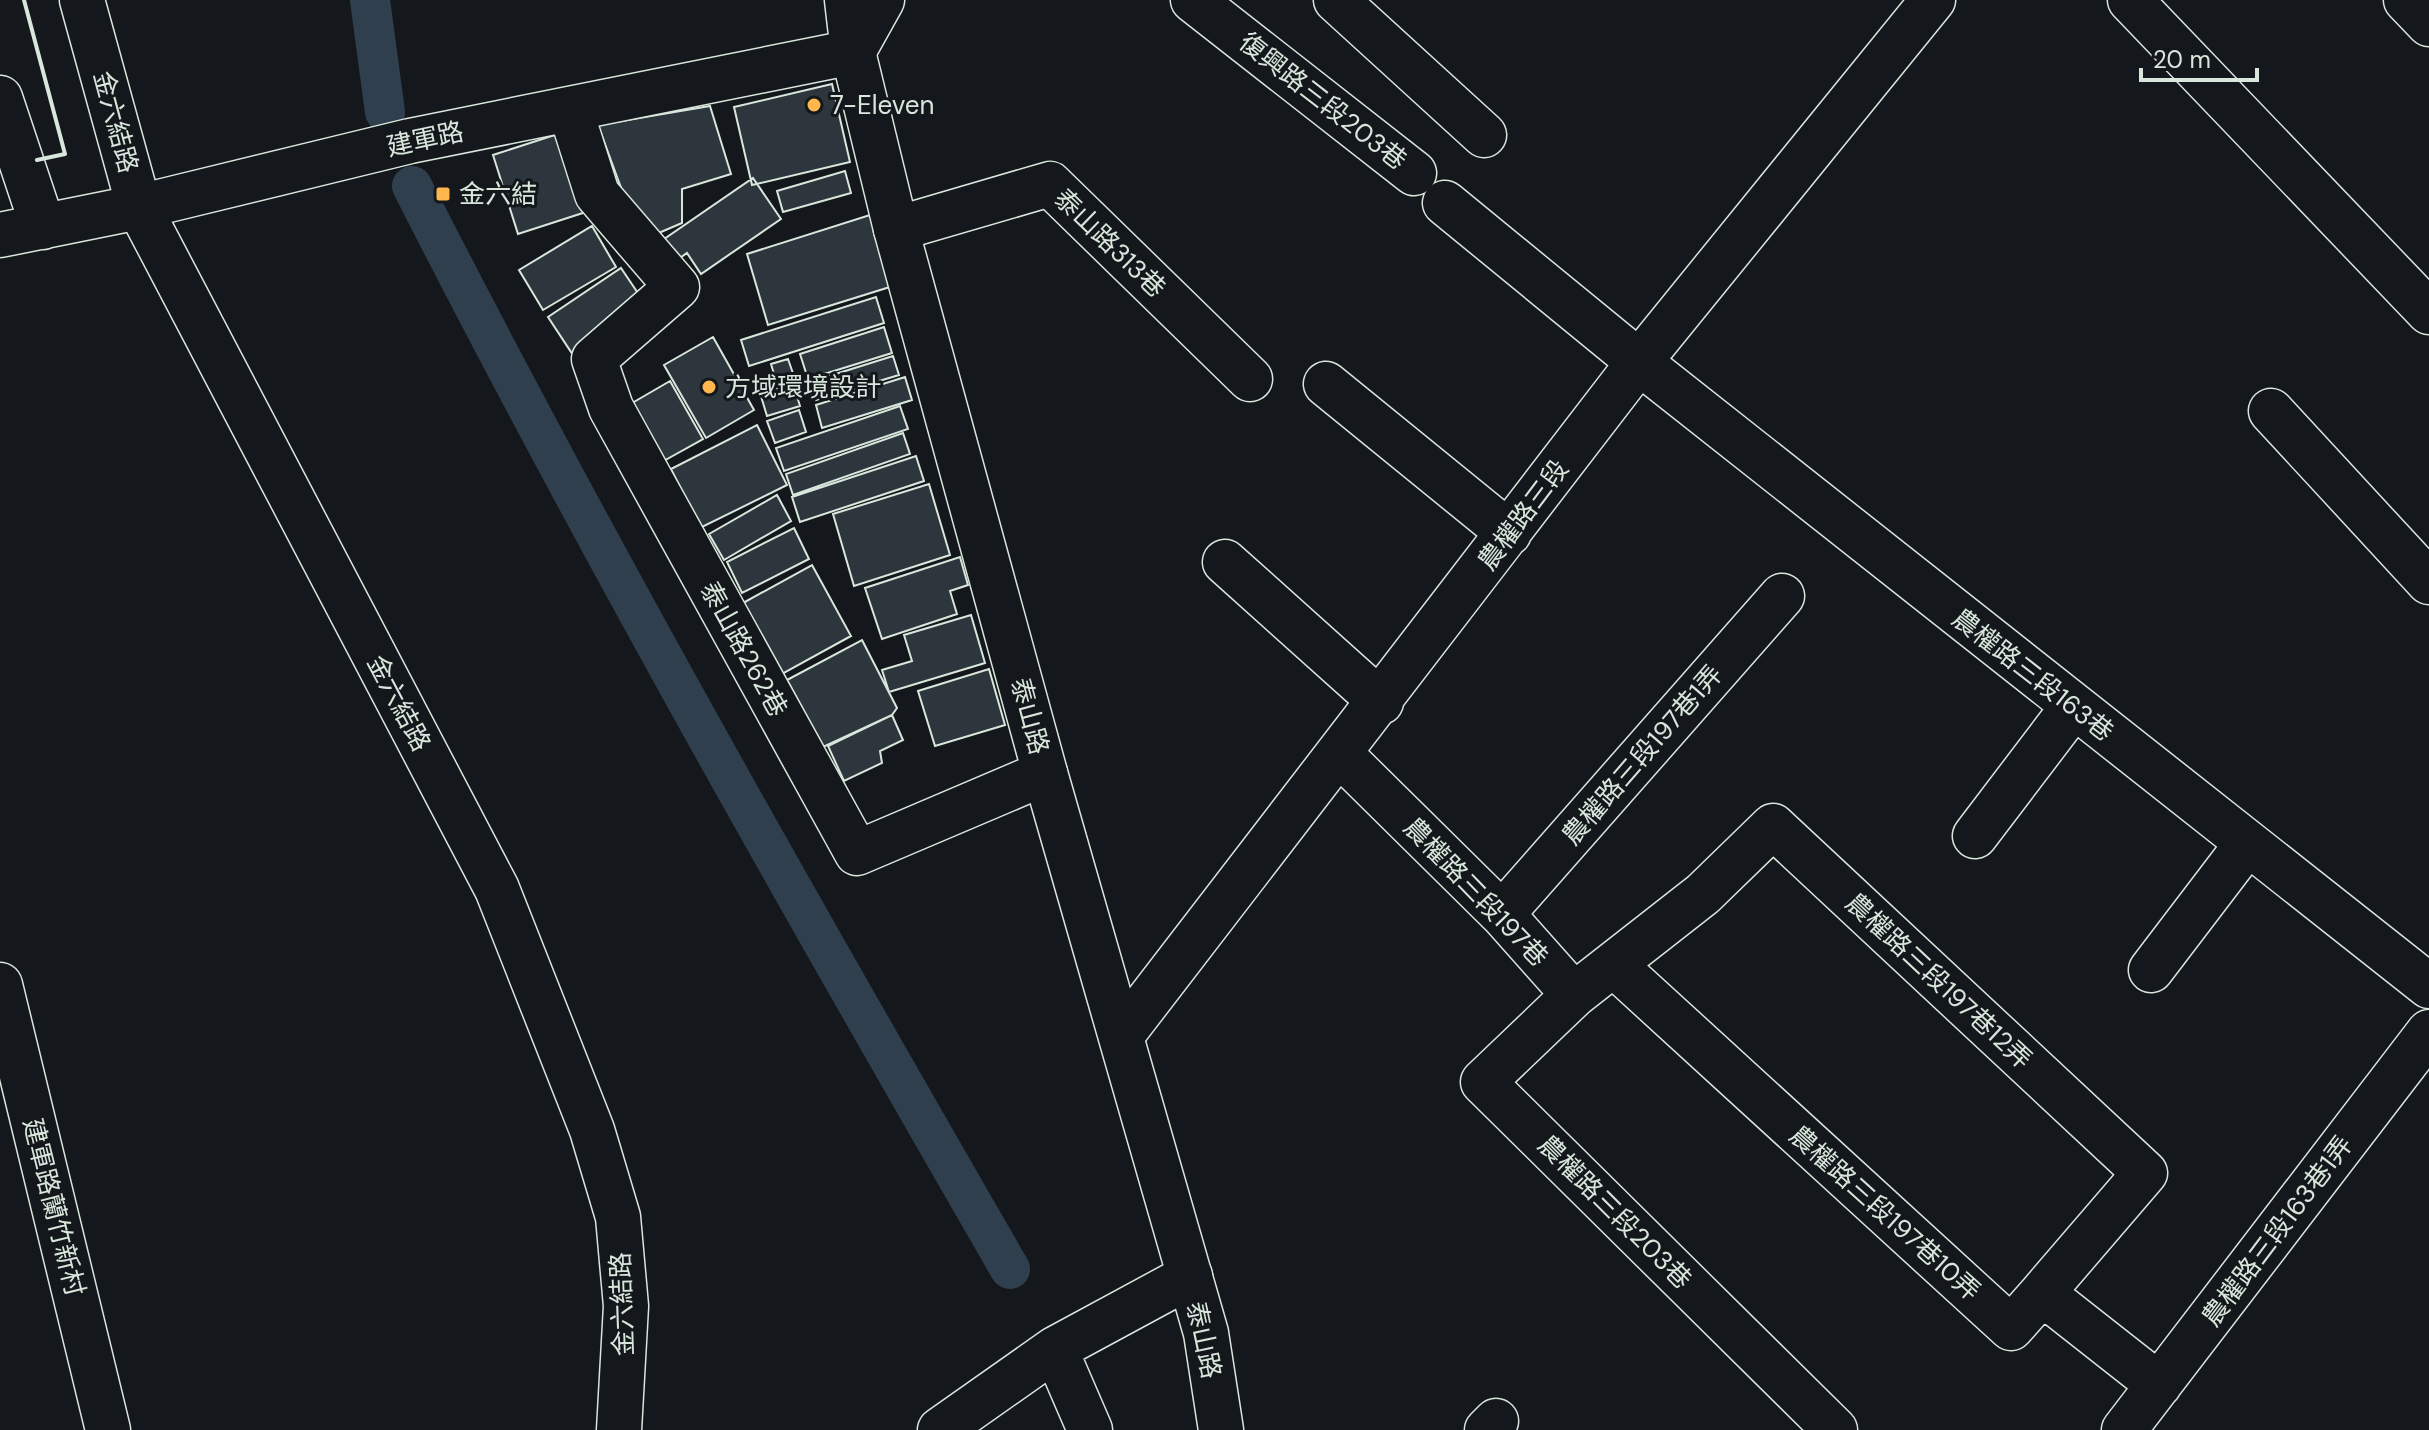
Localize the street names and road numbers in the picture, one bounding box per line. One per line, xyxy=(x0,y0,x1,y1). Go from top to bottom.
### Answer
street label: 復興路三段203巷 xyxy=(1232,25,1414,177)
street label: 金六結路 xyxy=(86,67,146,177)
street label: 建軍路 xyxy=(383,114,467,164)
street label: 泰山路313巷 xyxy=(1047,181,1173,305)
street label: 農權路三段 xyxy=(1470,453,1576,577)
street label: 泰山路262巷 xyxy=(693,575,795,723)
street label: 農權路三段163巷 xyxy=(1945,601,2121,749)
street label: 金六結路 xyxy=(360,649,438,757)
street label: 農權路三段197巷1弄 xyxy=(1554,658,1730,852)
street label: 泰山路 xyxy=(1003,674,1057,758)
street label: 農權路三段197巷 xyxy=(1397,811,1555,973)
street label: 農權路三段197巷12弄 xyxy=(1839,886,2039,1076)
street label: 建軍路蘭竹新村 xyxy=(15,1115,93,1299)
street label: 農權路三段197巷10弄 xyxy=(1782,1118,1988,1308)
street label: 農權路三段203巷 xyxy=(1531,1128,1699,1296)
street label: 農權路三段163巷1弄 xyxy=(2194,1129,2360,1333)
street label: 金六結路 xyxy=(603,1251,641,1357)
street label: 泰山路 xyxy=(1179,1298,1229,1382)

